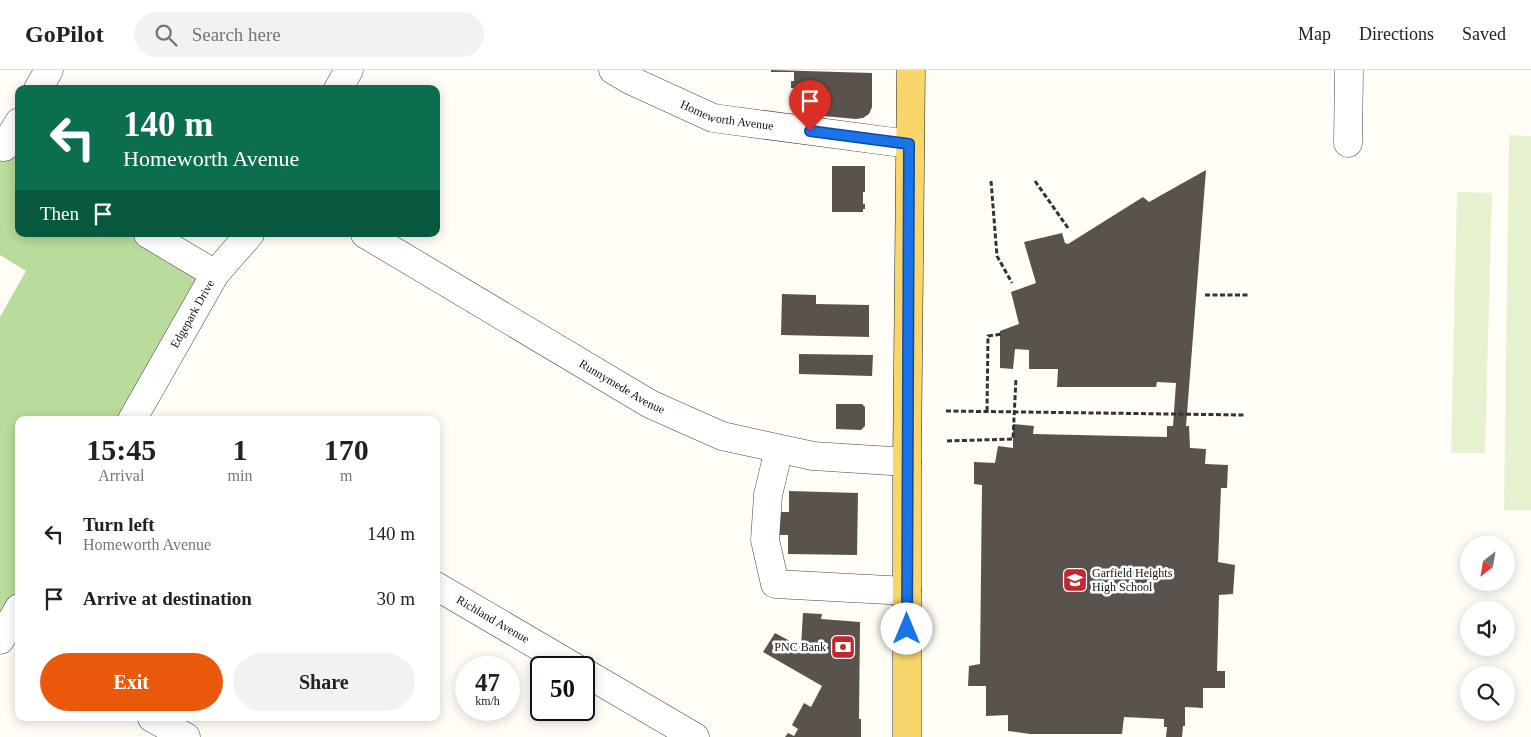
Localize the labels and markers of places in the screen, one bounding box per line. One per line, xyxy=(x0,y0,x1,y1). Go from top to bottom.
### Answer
pin xyxy=(789,80,831,131)
place label: Garfield Heights High School xyxy=(1092,566,1173,594)
school or university icon: Garfield Heights High School xyxy=(1062,567,1088,593)
bank icon: PNC Bank xyxy=(830,634,856,660)
place label: PNC Bank xyxy=(774,640,826,654)

